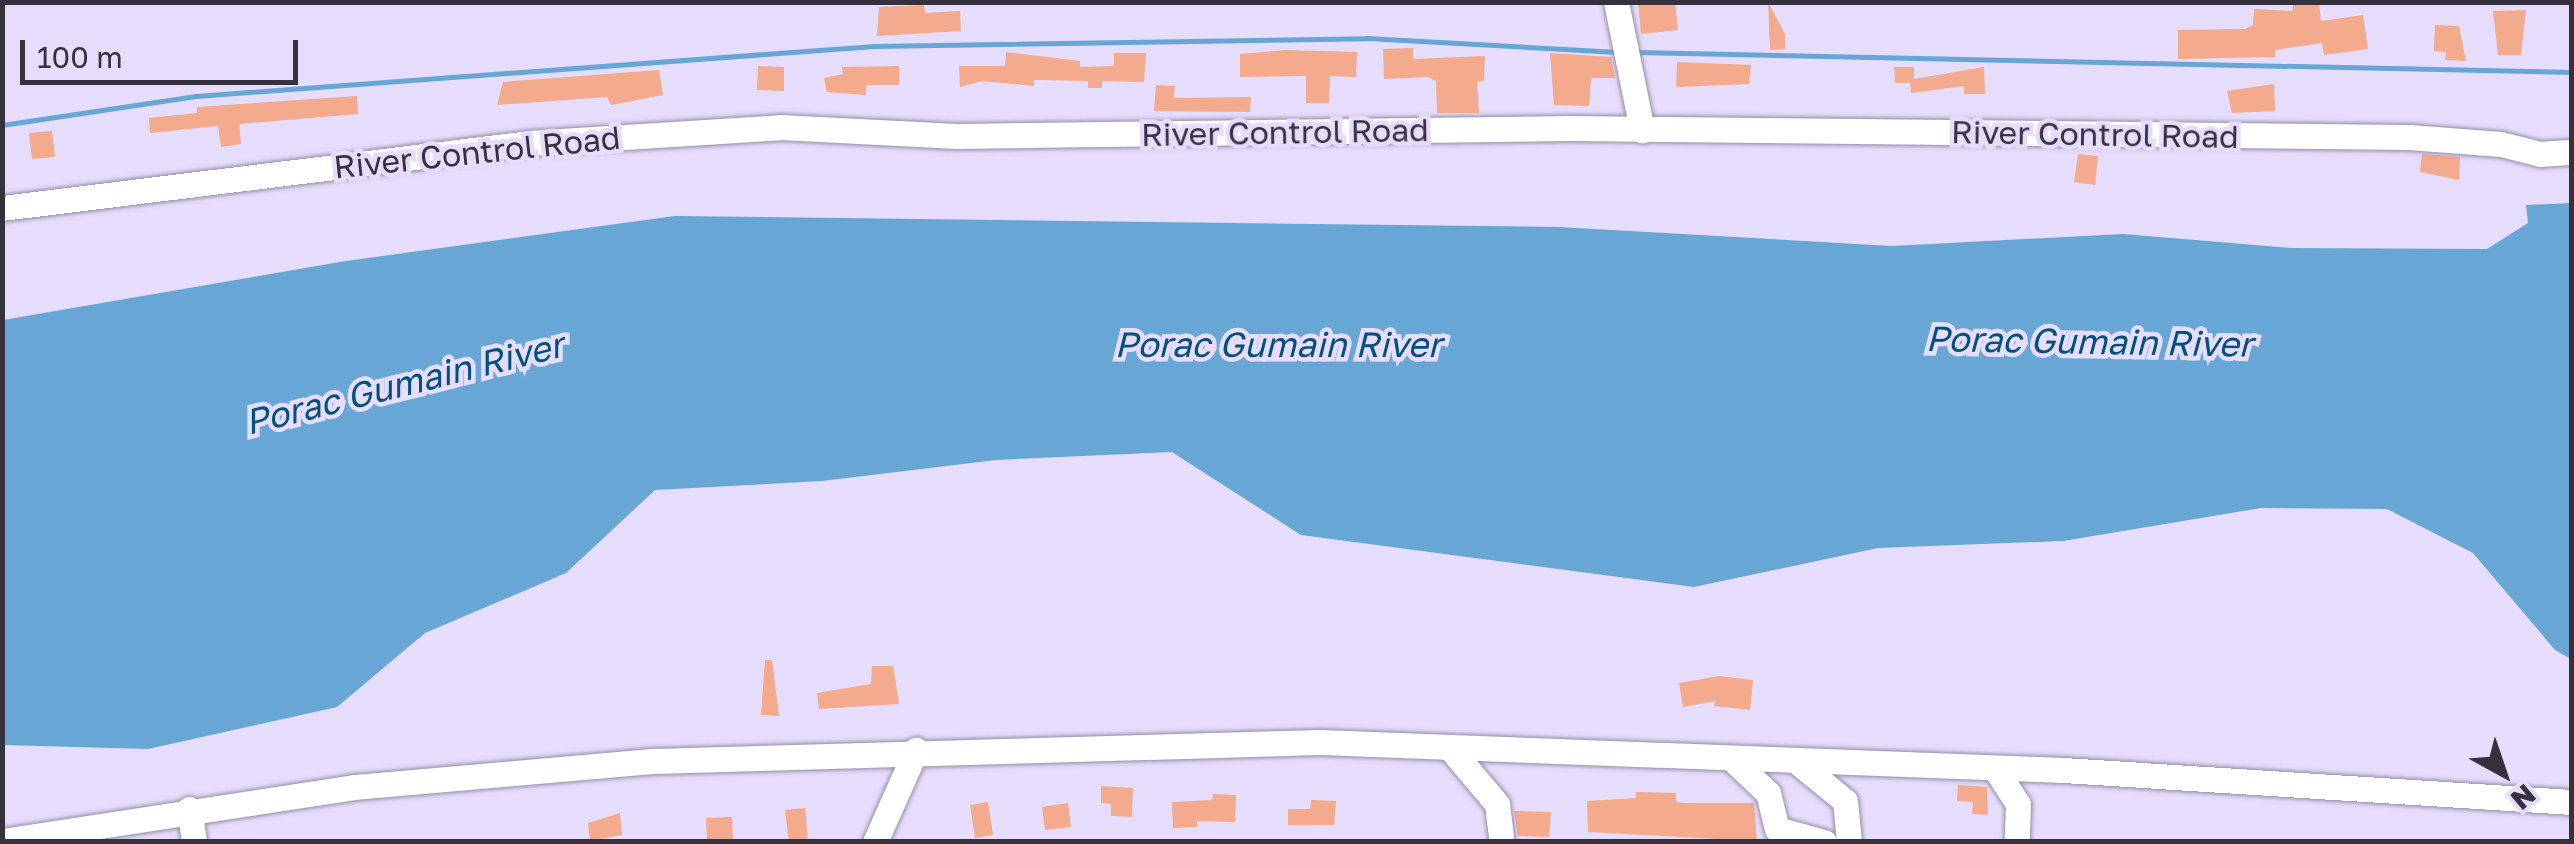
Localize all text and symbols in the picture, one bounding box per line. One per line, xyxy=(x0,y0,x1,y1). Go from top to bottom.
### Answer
scale bar xyxy=(25,20,302,82)
text: 100 m xyxy=(37,39,123,75)
street label: River Control Road xyxy=(1141,110,1429,154)
street label: River Control Road xyxy=(1951,112,2239,156)
street label: River Control Road xyxy=(332,118,622,186)
water label: Porac Gumain River xyxy=(1925,317,2253,365)
water label: Porac Gumain River xyxy=(240,323,568,443)
water label: Porac Gumain River xyxy=(1115,323,1441,365)
north arrow xyxy=(2454,724,2554,824)
text: N xyxy=(2505,778,2542,817)

